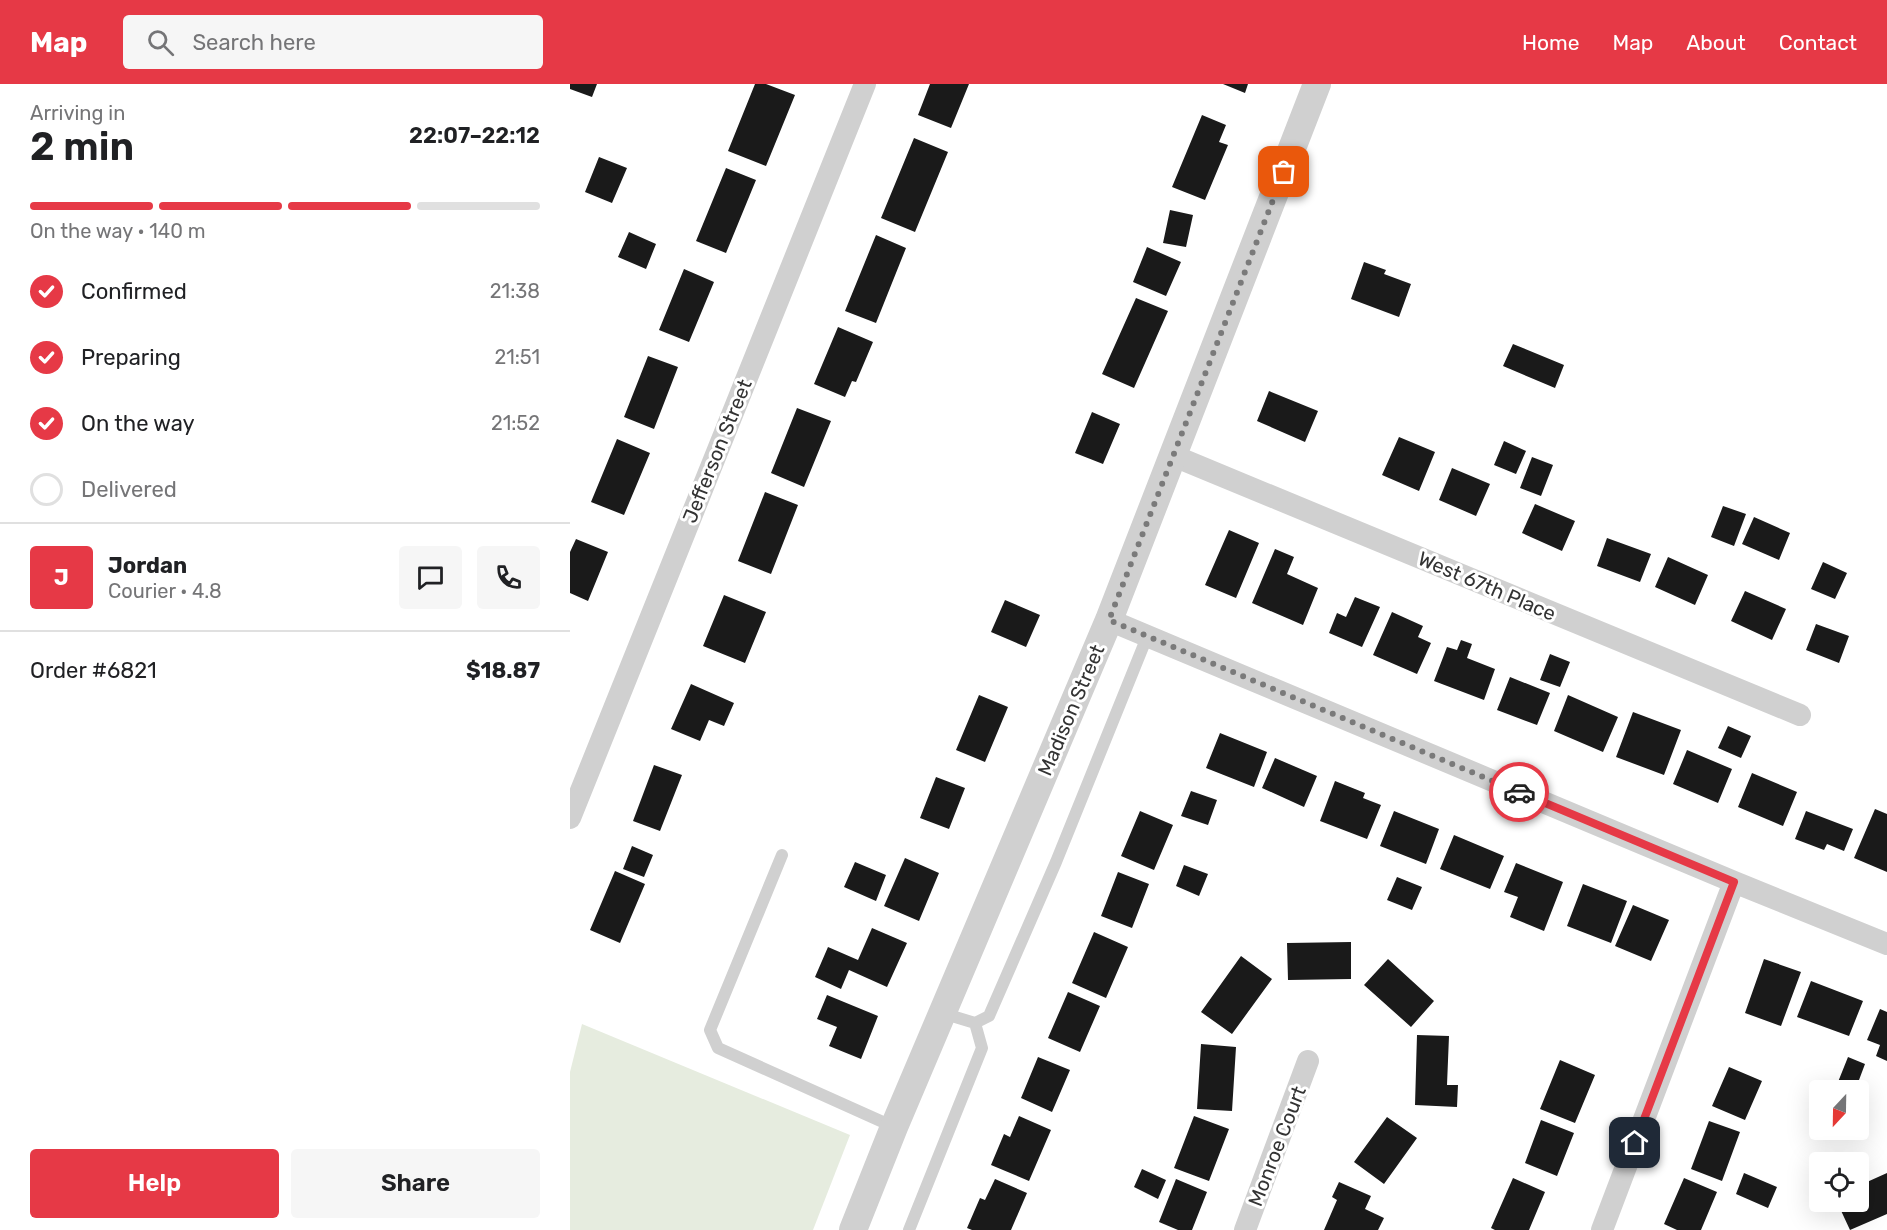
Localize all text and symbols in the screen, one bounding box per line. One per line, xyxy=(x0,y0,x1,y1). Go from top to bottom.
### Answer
search box xyxy=(123,15,543,69)
text: Map xyxy=(30,26,87,59)
icon: search xyxy=(144,26,177,59)
text: Search here xyxy=(192,29,316,56)
text: Home xyxy=(1522,30,1579,55)
text: Map xyxy=(1612,30,1653,55)
text: About xyxy=(1686,30,1746,55)
text: Contact xyxy=(1779,30,1857,55)
text: Arriving in xyxy=(30,101,125,125)
text: 22:07–22:12 xyxy=(409,122,540,149)
text: 2 min xyxy=(30,124,134,170)
pin xyxy=(1258,146,1309,197)
icon: bag xyxy=(1267,155,1300,188)
text: On the way · 140 m xyxy=(30,219,206,243)
icon: check xyxy=(30,275,63,308)
text: Confirmed xyxy=(81,278,187,305)
text: 21:38 xyxy=(490,279,540,303)
icon: check xyxy=(30,341,63,374)
text: Preparing xyxy=(81,344,181,371)
text: 21:51 xyxy=(494,345,540,369)
street label: Jefferson Street xyxy=(677,376,757,526)
icon: check xyxy=(30,407,63,440)
text: On the way xyxy=(81,410,195,437)
text: 21:52 xyxy=(491,411,540,435)
text: Delivered xyxy=(81,476,177,503)
button: chat xyxy=(399,546,462,609)
button: phone xyxy=(477,546,540,609)
street label: West 67th Place xyxy=(1415,546,1559,626)
text: Jordan xyxy=(108,552,187,579)
text: J xyxy=(54,564,69,591)
text: Courier · 4.8 xyxy=(108,579,222,603)
street label: Madison Street xyxy=(1033,641,1110,779)
text: Order #6821 xyxy=(30,657,157,684)
text: $18.87 xyxy=(466,657,540,684)
courier xyxy=(1489,762,1549,822)
icon: car xyxy=(1503,776,1536,809)
north arrow xyxy=(1809,1080,1869,1140)
map controls xyxy=(1809,1080,1869,1212)
street label: Monroe Court xyxy=(1243,1082,1311,1209)
pin xyxy=(1609,1117,1660,1168)
icon: home xyxy=(1618,1126,1651,1159)
button: Help xyxy=(30,1149,279,1218)
button: Share xyxy=(291,1149,540,1218)
button: locate xyxy=(1809,1152,1869,1212)

